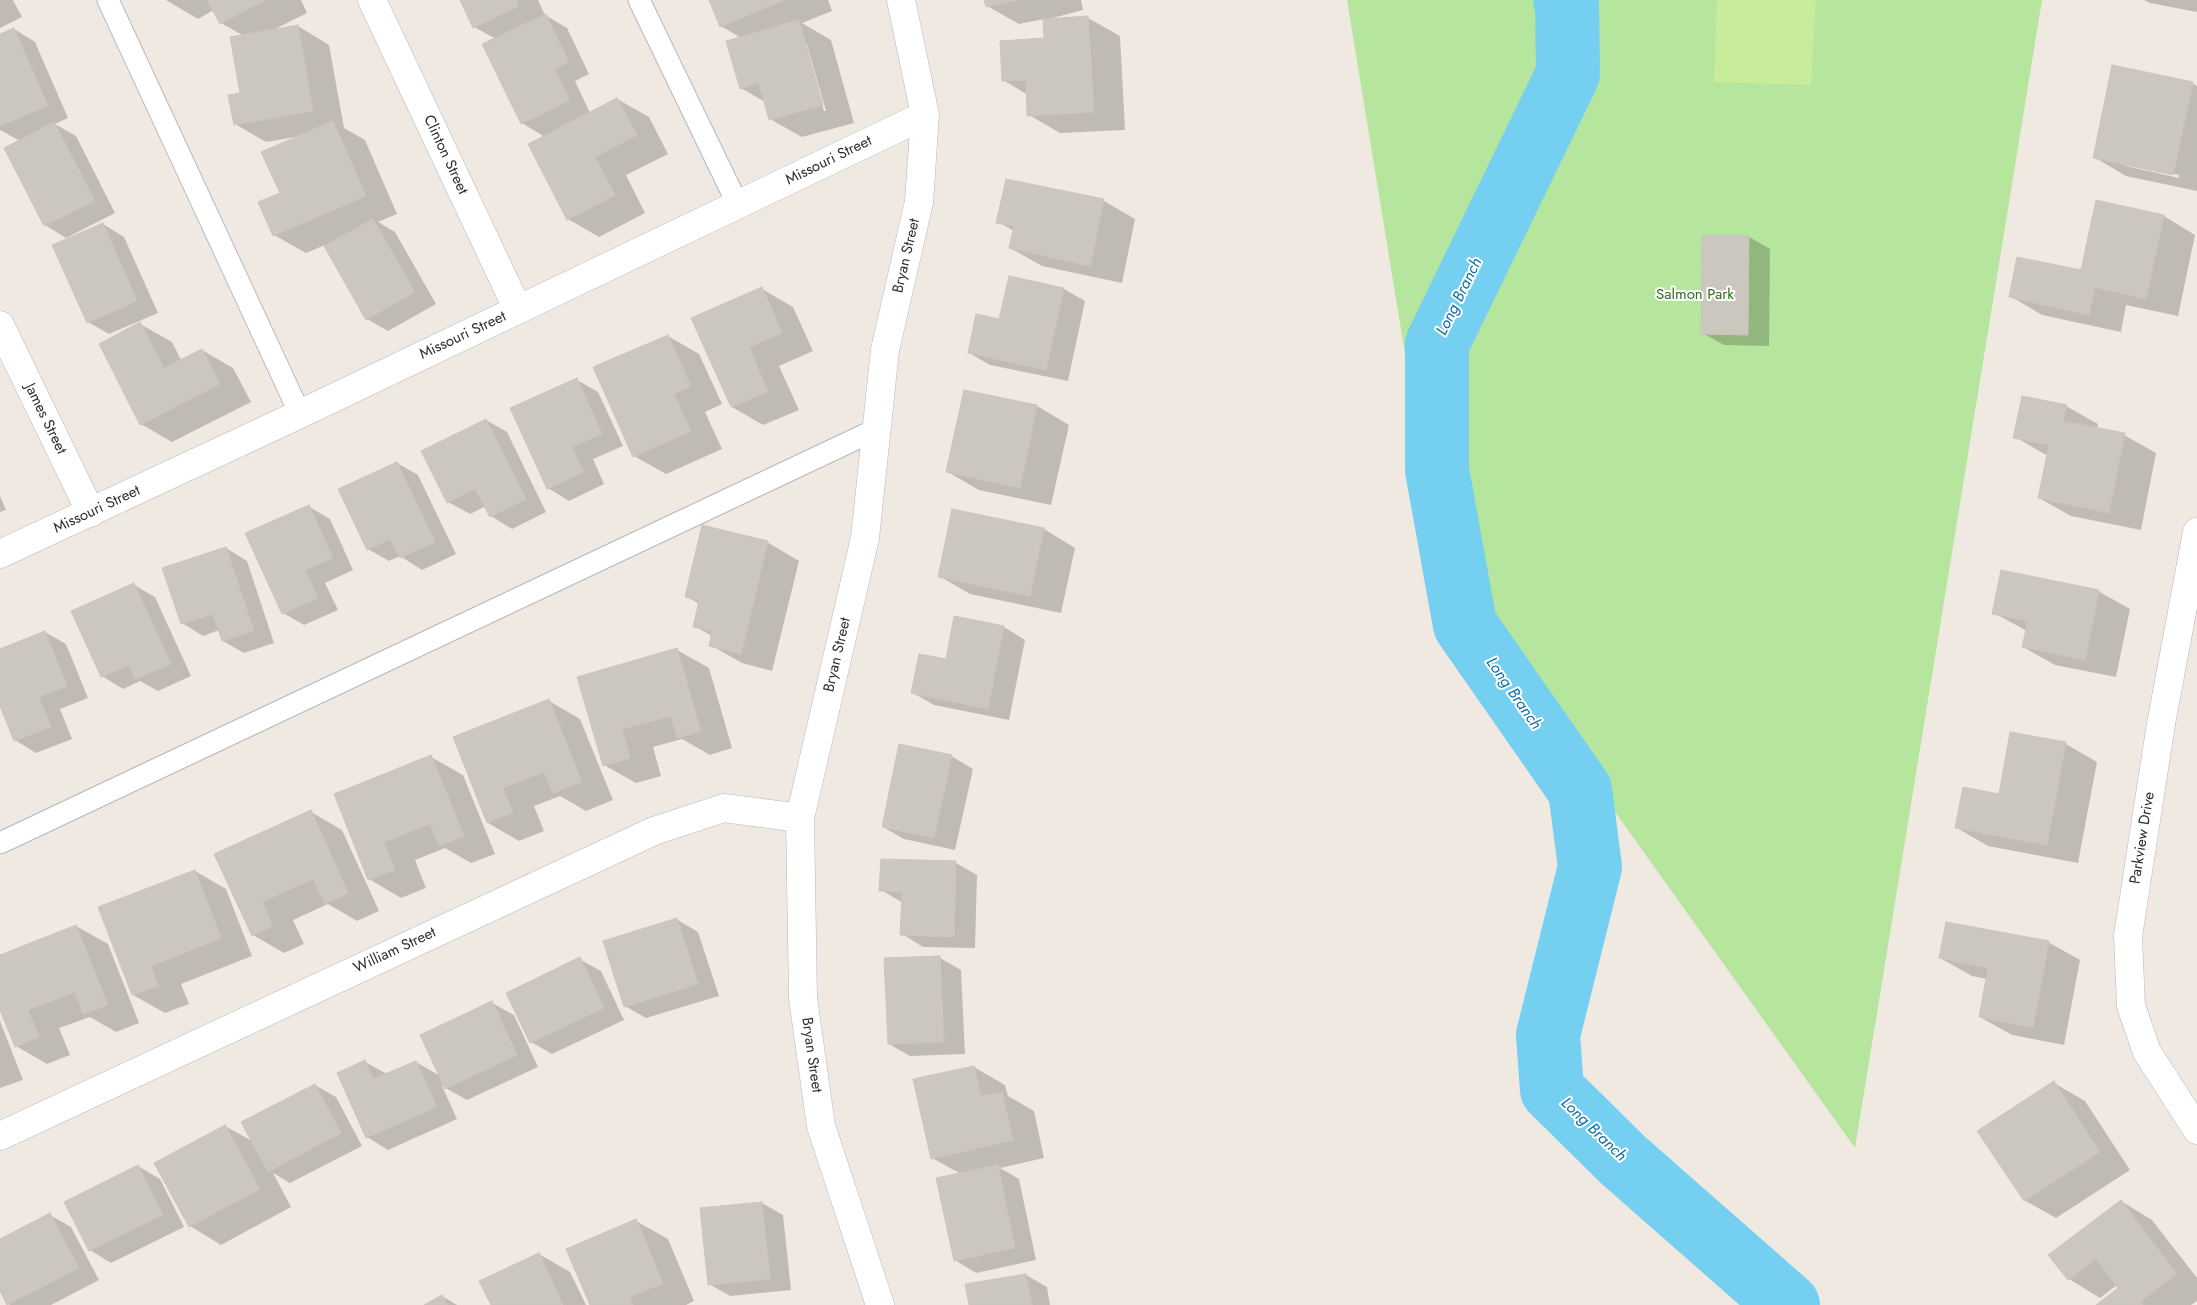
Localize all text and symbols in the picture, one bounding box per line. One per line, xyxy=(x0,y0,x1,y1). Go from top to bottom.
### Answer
street label: Clinton Street xyxy=(419,112,471,198)
street label: Missouri Street xyxy=(783,132,875,190)
street label: Bryan Street xyxy=(890,217,924,295)
water label: Long Branch xyxy=(1433,255,1487,339)
park label: Salmon Park xyxy=(1656,286,1734,304)
street label: Missouri Street xyxy=(417,308,509,364)
street label: James Street xyxy=(20,381,70,457)
street label: Missouri Street xyxy=(51,482,143,538)
street label: Bryan Street xyxy=(821,616,855,694)
water label: Long Branch xyxy=(1481,654,1545,734)
street label: Parkview Drive xyxy=(2127,791,2159,885)
street label: William Street xyxy=(351,924,439,978)
street label: Bryan Street xyxy=(797,1016,825,1094)
water label: Long Branch xyxy=(1556,1094,1630,1166)

